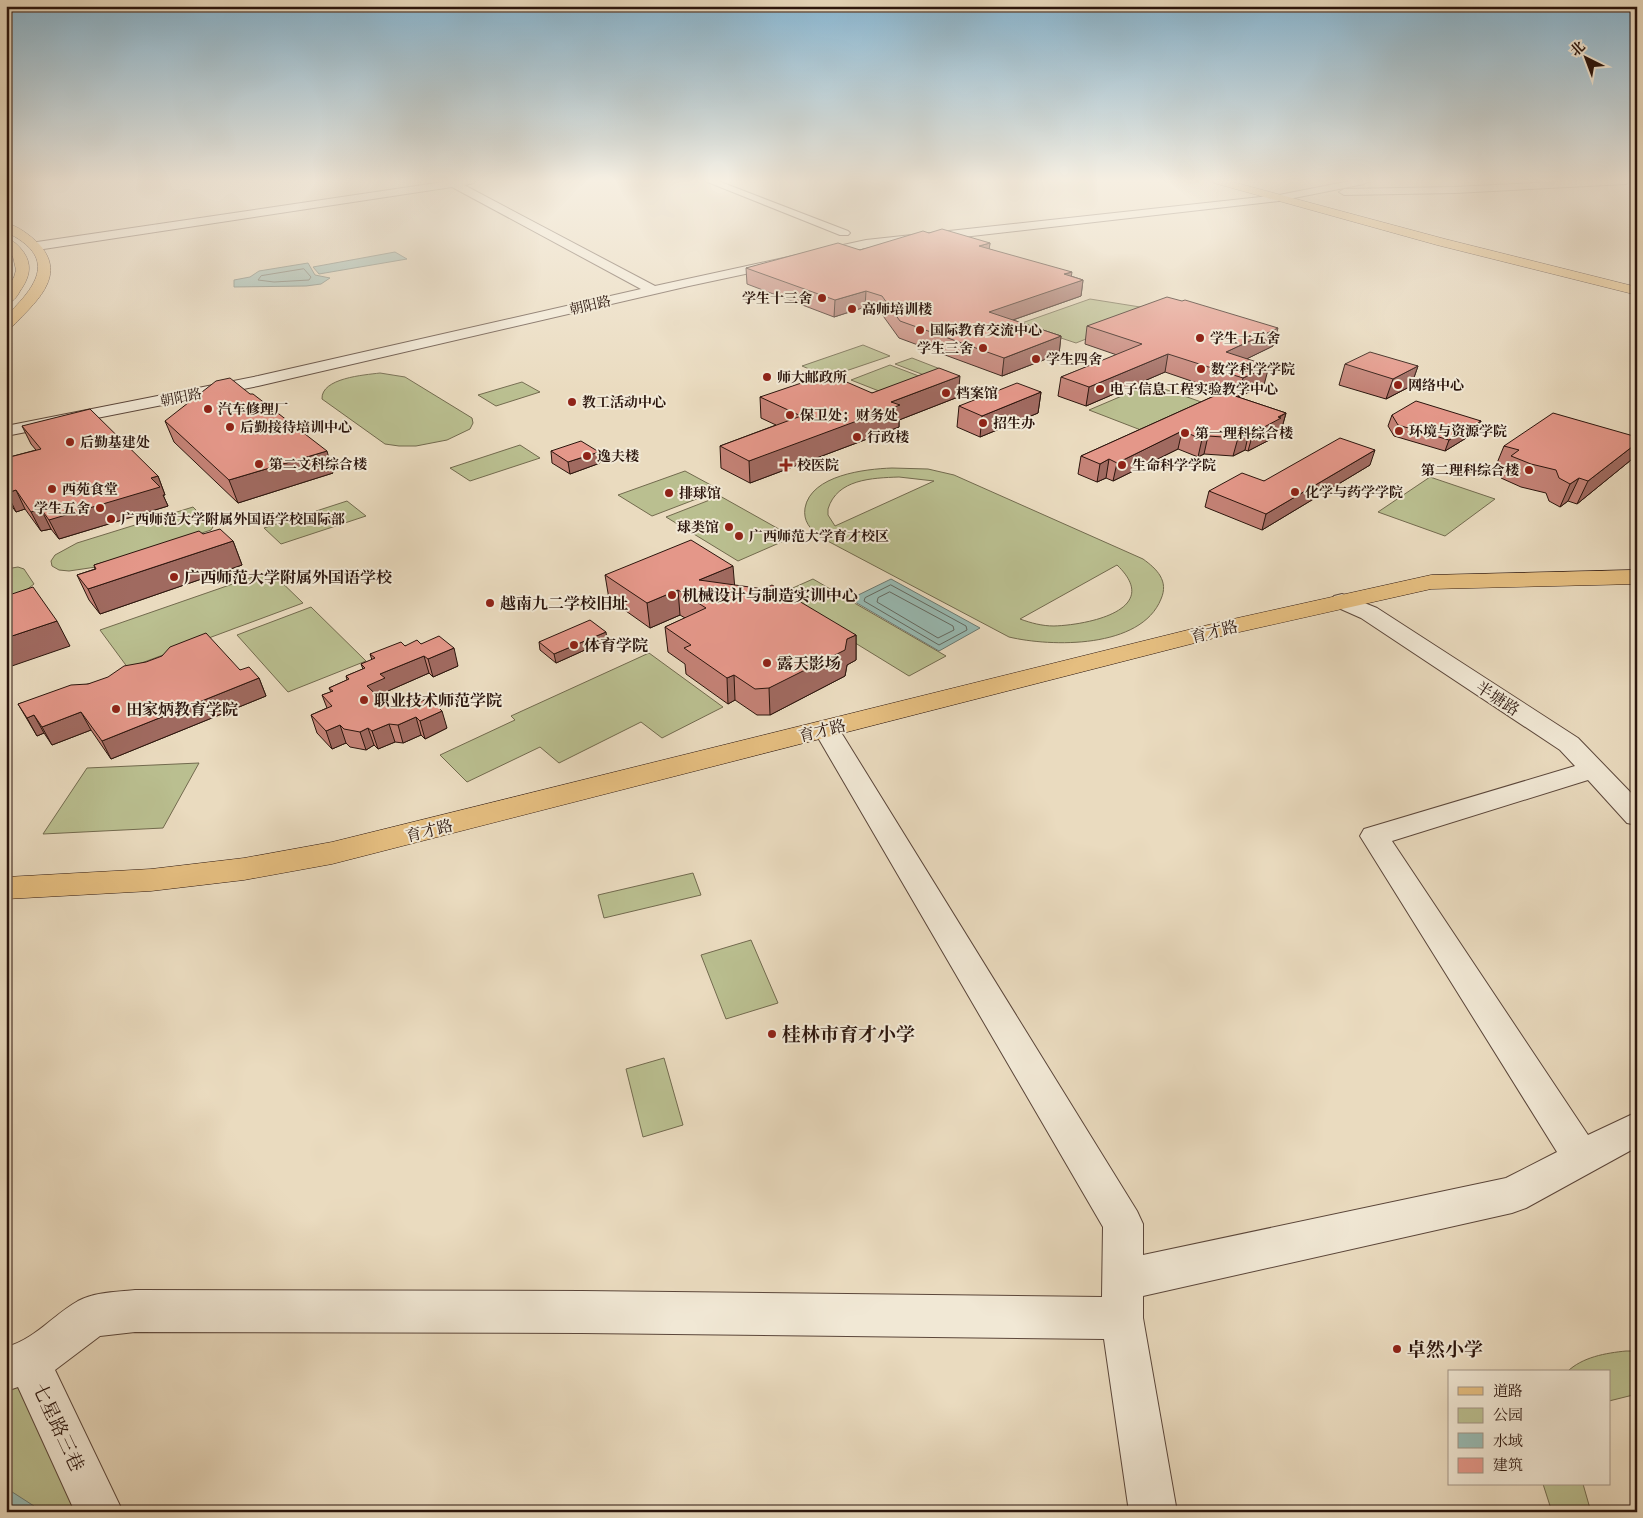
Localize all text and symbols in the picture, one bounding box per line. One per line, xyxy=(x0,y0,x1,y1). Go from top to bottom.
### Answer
north arrow xyxy=(1560,32,1610,82)
text: 北 xyxy=(1567,38,1589,60)
place label: 学生十三舍 xyxy=(742,290,813,307)
street label: 朝阳路 xyxy=(568,292,612,318)
marker: 学生十三舍 xyxy=(816,292,828,304)
place label: 高师培训楼 xyxy=(862,301,932,318)
marker: 高师培训楼 xyxy=(846,303,858,315)
place label: 国际教育交流中心 xyxy=(930,322,1042,339)
marker: 国际教育交流中心 xyxy=(914,324,926,336)
place label: 学生十五舍 xyxy=(1210,330,1281,347)
marker: 学生十五舍 xyxy=(1194,332,1206,344)
place label: 学生三舍 xyxy=(917,340,974,357)
marker: 学生三舍 xyxy=(977,342,989,354)
place label: 学生四舍 xyxy=(1046,351,1103,368)
marker: 学生四舍 xyxy=(1030,353,1042,365)
place label: 数学科学学院 xyxy=(1211,361,1295,378)
marker: 数学科学学院 xyxy=(1195,363,1207,375)
place label: 师大邮政所 xyxy=(777,369,847,386)
marker: 师大邮政所 xyxy=(761,371,773,383)
place label: 网络中心 xyxy=(1408,377,1464,394)
marker: 网络中心 xyxy=(1392,379,1404,391)
place label: 电子信息工程实验教学中心 xyxy=(1110,381,1278,398)
marker: 电子信息工程实验教学中心 xyxy=(1094,383,1106,395)
street label: 朝阳路 xyxy=(159,385,203,410)
place label: 档案馆 xyxy=(956,385,998,402)
marker: 档案馆 xyxy=(940,387,952,399)
place label: 教工活动中心 xyxy=(582,394,666,411)
marker: 教工活动中心 xyxy=(566,396,578,408)
place label: 汽车修理厂 xyxy=(218,401,288,418)
marker: 汽车修理厂 xyxy=(202,403,214,415)
place label: 保卫处；财务处 xyxy=(800,407,898,424)
marker: 保卫处；财务处 xyxy=(784,409,796,421)
place label: 招生办 xyxy=(993,415,1035,432)
marker: 招生办 xyxy=(977,417,989,429)
place label: 后勤接待培训中心 xyxy=(240,419,352,436)
marker: 后勤接待培训中心 xyxy=(224,421,236,433)
place label: 环境与资源学院 xyxy=(1409,423,1507,440)
place label: 第一理科综合楼 xyxy=(1195,425,1293,442)
marker: 环境与资源学院 xyxy=(1393,425,1405,437)
marker: 第一理科综合楼 xyxy=(1179,427,1191,439)
place label: 行政楼 xyxy=(867,429,909,446)
marker: 行政楼 xyxy=(851,431,863,443)
place label: 后勤基建处 xyxy=(80,434,150,451)
marker: 后勤基建处 xyxy=(64,436,76,448)
place label: 逸夫楼 xyxy=(597,448,639,465)
marker: 逸夫楼 xyxy=(581,450,593,462)
place label: 第二文科综合楼 xyxy=(269,456,367,473)
place label: 校医院 xyxy=(797,457,839,474)
place label: 生命科学学院 xyxy=(1132,457,1216,474)
marker: 第二文科综合楼 xyxy=(253,458,265,470)
marker: 校医院 xyxy=(779,458,793,472)
marker: 生命科学学院 xyxy=(1116,459,1128,471)
place label: 第二理科综合楼 xyxy=(1421,462,1519,479)
marker: 第二理科综合楼 xyxy=(1523,464,1535,476)
place label: 西苑食堂 xyxy=(62,481,118,498)
marker: 西苑食堂 xyxy=(46,483,58,495)
place label: 化学与药学学院 xyxy=(1305,484,1403,501)
place label: 排球馆 xyxy=(679,485,721,502)
marker: 化学与药学学院 xyxy=(1289,486,1301,498)
marker: 排球馆 xyxy=(663,487,675,499)
place label: 学生五舍 xyxy=(34,500,91,517)
marker: 学生五舍 xyxy=(94,502,106,514)
place label: 广西师范大学附属外国语学校国际部 xyxy=(121,511,345,528)
marker: 广西师范大学附属外国语学校国际部 xyxy=(105,513,117,525)
place label: 球类馆 xyxy=(677,519,719,536)
marker: 球类馆 xyxy=(723,521,735,533)
place label: 广西师范大学育才校区 xyxy=(749,528,889,545)
marker: 广西师范大学育才校区 xyxy=(733,530,745,542)
place label: 广西师范大学附属外国语学校 xyxy=(184,568,392,588)
marker: 广西师范大学附属外国语学校 xyxy=(168,571,180,583)
place label: 机械设计与制造实训中心 xyxy=(682,586,858,606)
marker: 机械设计与制造实训中心 xyxy=(666,589,678,601)
place label: 越南九二学校旧址 xyxy=(500,594,628,614)
marker: 越南九二学校旧址 xyxy=(484,597,496,609)
street label: 育才路 xyxy=(1189,616,1240,647)
place label: 体育学院 xyxy=(584,636,648,656)
marker: 体育学院 xyxy=(568,639,580,651)
place label: 露天影场 xyxy=(777,654,841,674)
marker: 露天影场 xyxy=(761,657,773,669)
street label: 半塘路 xyxy=(1472,677,1523,720)
place label: 职业技术师范学院 xyxy=(374,691,502,711)
marker: 职业技术师范学院 xyxy=(358,694,370,706)
place label: 田家炳教育学院 xyxy=(126,700,238,720)
marker: 田家炳教育学院 xyxy=(110,703,122,715)
street label: 育才路 xyxy=(797,715,848,746)
street label: 育才路 xyxy=(404,815,455,846)
place label: 桂林市育才小学 xyxy=(782,1023,915,1047)
marker: 桂林市育才小学 xyxy=(766,1028,778,1040)
place label: 卓然小学 xyxy=(1407,1338,1483,1362)
marker: 卓然小学 xyxy=(1391,1343,1403,1355)
legend xyxy=(1448,1370,1610,1486)
street label: 七星路三巷 xyxy=(27,1379,89,1476)
text: 道路 xyxy=(1493,1382,1523,1401)
text: 公园 xyxy=(1493,1406,1523,1425)
text: 水域 xyxy=(1493,1432,1523,1451)
text: 建筑 xyxy=(1493,1456,1523,1475)

